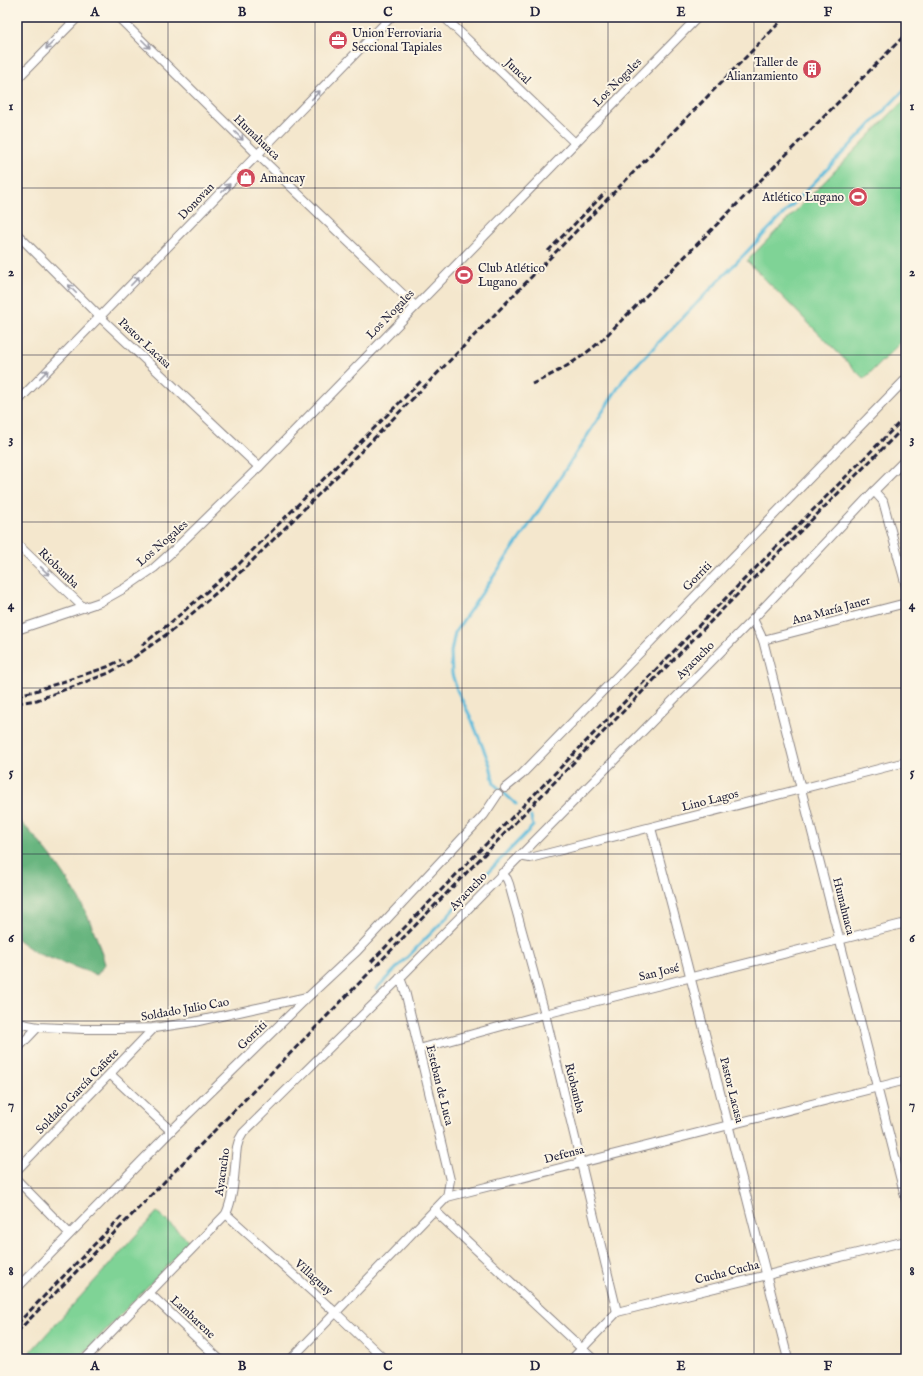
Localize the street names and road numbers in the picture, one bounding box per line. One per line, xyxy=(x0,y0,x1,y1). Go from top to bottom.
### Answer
street label: Juncal xyxy=(499,54,534,89)
street label: Los Nogales xyxy=(590,55,645,110)
street label: Humahuaca xyxy=(230,112,284,164)
street label: Donovan xyxy=(175,179,218,223)
street label: Los Nogales xyxy=(363,286,418,342)
street label: Pastor Lacasa xyxy=(115,315,175,372)
street label: Los Nogales xyxy=(134,517,191,570)
street label: Riobamba xyxy=(35,545,83,592)
street label: Gorriti xyxy=(680,558,715,594)
street label: Ana María Janer xyxy=(789,593,873,629)
street label: Ayacucho xyxy=(672,638,718,683)
street label: Lino Lagos xyxy=(680,786,740,815)
street label: Ayacucho xyxy=(446,868,491,915)
street label: Humahuaca xyxy=(829,876,858,937)
street label: San José xyxy=(637,960,682,986)
street label: Soldado Julio Cao xyxy=(140,994,231,1026)
street label: Gorriti xyxy=(234,1018,270,1053)
street label: Esteban de Luca xyxy=(422,1043,457,1128)
street label: Soldado García Cañete xyxy=(33,1045,123,1137)
street label: Pastor Lacasa xyxy=(716,1056,747,1125)
street label: Riobamba xyxy=(561,1062,588,1116)
street label: Defensa xyxy=(542,1142,587,1167)
street label: Ayacucho xyxy=(212,1147,233,1198)
street label: Villaguay xyxy=(291,1256,336,1299)
street label: Cucha Cucha xyxy=(693,1257,762,1288)
street label: Lambarene xyxy=(167,1293,219,1342)

